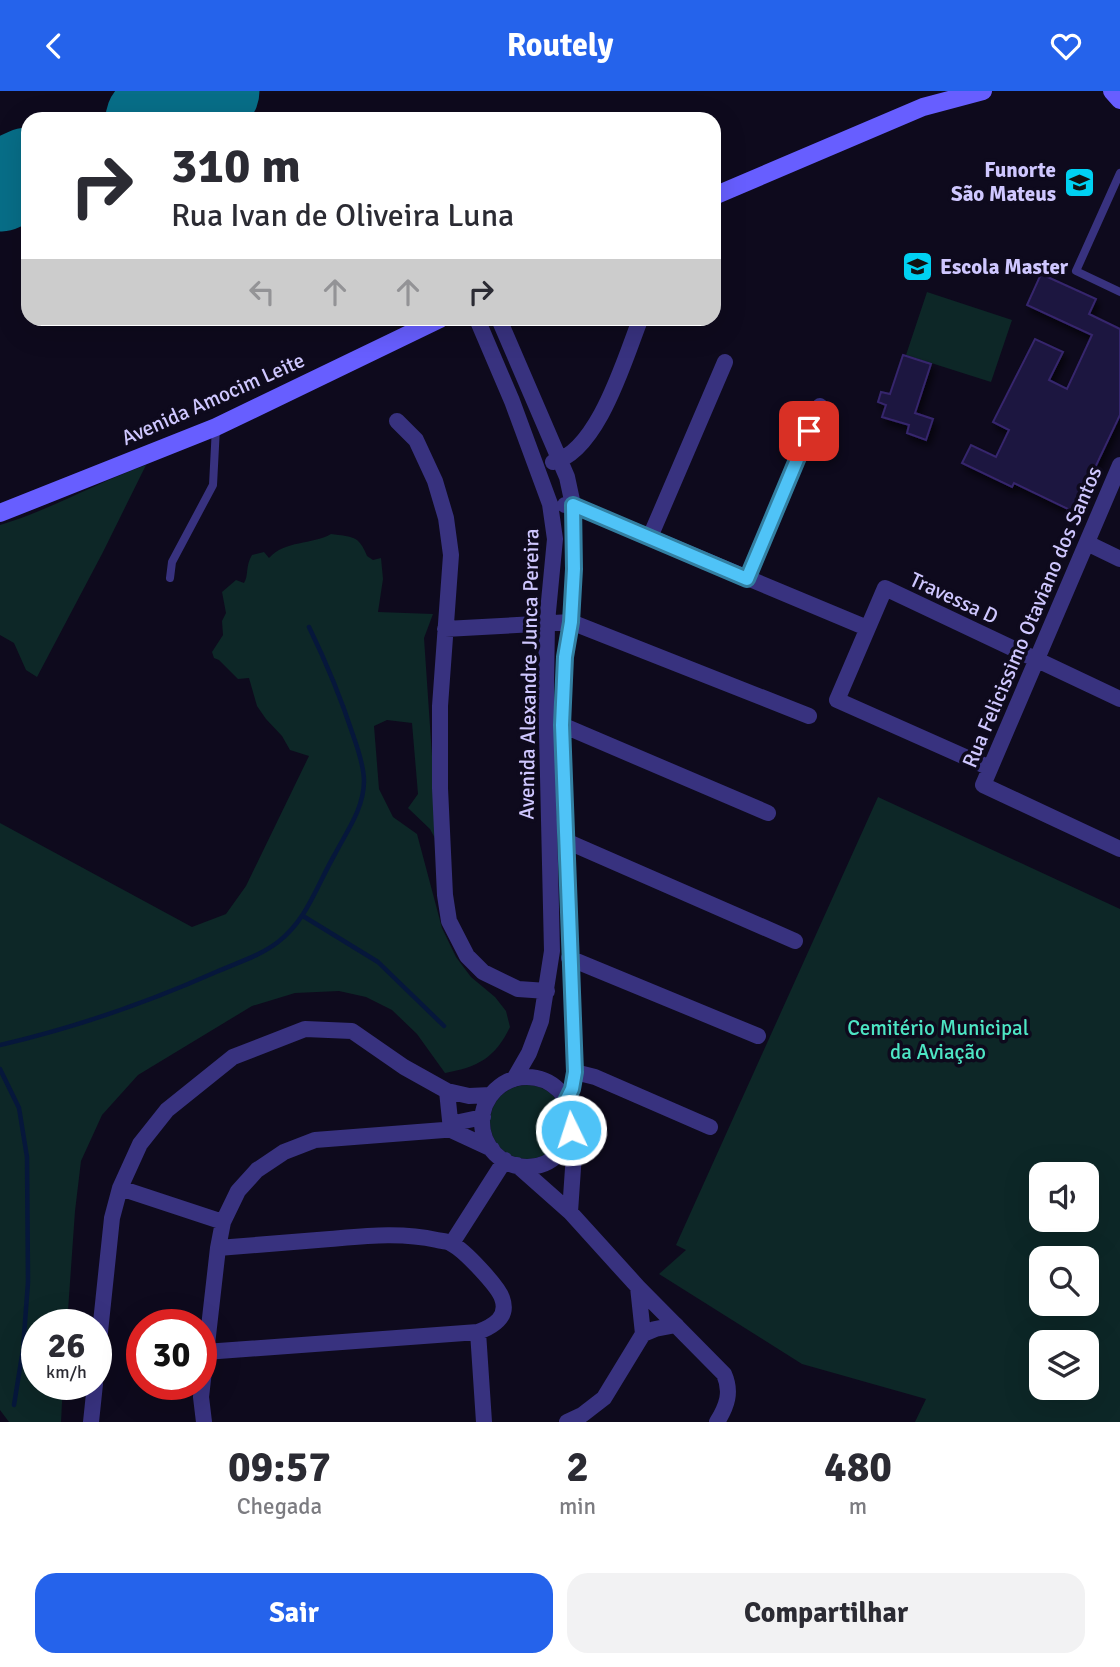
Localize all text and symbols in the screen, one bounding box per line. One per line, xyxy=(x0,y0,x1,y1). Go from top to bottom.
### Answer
text: Routely xyxy=(507,26,613,65)
icon: back xyxy=(35,27,73,65)
icon: heart xyxy=(1047,27,1085,65)
text: 310 m xyxy=(171,136,301,196)
icon: right xyxy=(56,140,147,231)
place label: Funorte São Mateus xyxy=(951,157,1056,207)
school or university icon: Funorte São Mateus xyxy=(1062,165,1096,199)
text: Rua Ivan de Oliveira Luna xyxy=(171,196,514,235)
school or university icon: Escola Master xyxy=(900,250,934,284)
place label: Escola Master xyxy=(940,254,1069,280)
icon: left xyxy=(243,273,281,311)
icon: ahead xyxy=(316,273,354,311)
icon: ahead xyxy=(389,273,427,311)
icon: right xyxy=(462,273,500,311)
street label: Avenida Amocim Leite xyxy=(117,347,309,451)
pin xyxy=(779,401,839,461)
icon: arrive xyxy=(790,412,828,450)
street label: Rua Felicissimo Otaviano dos Santos xyxy=(957,462,1107,772)
street label: Avenida Alexandre Junca Pereira xyxy=(513,528,545,820)
street label: Travessa D xyxy=(906,566,1002,630)
park label: Cemitério Municipal da Aviação xyxy=(847,1015,1029,1065)
position arrow xyxy=(534,1093,608,1167)
map controls xyxy=(1029,1162,1099,1400)
button: sound xyxy=(1029,1162,1099,1232)
button: search xyxy=(1029,1246,1099,1316)
speed limit sign: 30 xyxy=(126,1309,217,1400)
text: 26 xyxy=(48,1324,85,1367)
button: layers xyxy=(1029,1330,1099,1400)
text: km/h xyxy=(46,1361,87,1383)
text: 09:57 xyxy=(228,1442,331,1493)
text: 2 xyxy=(566,1442,589,1493)
text: 480 xyxy=(824,1442,892,1493)
text: Chegada xyxy=(237,1492,322,1521)
text: min xyxy=(559,1492,596,1521)
text: m xyxy=(849,1492,867,1521)
button: Sair xyxy=(35,1573,553,1653)
button: Compartilhar xyxy=(567,1573,1085,1653)

